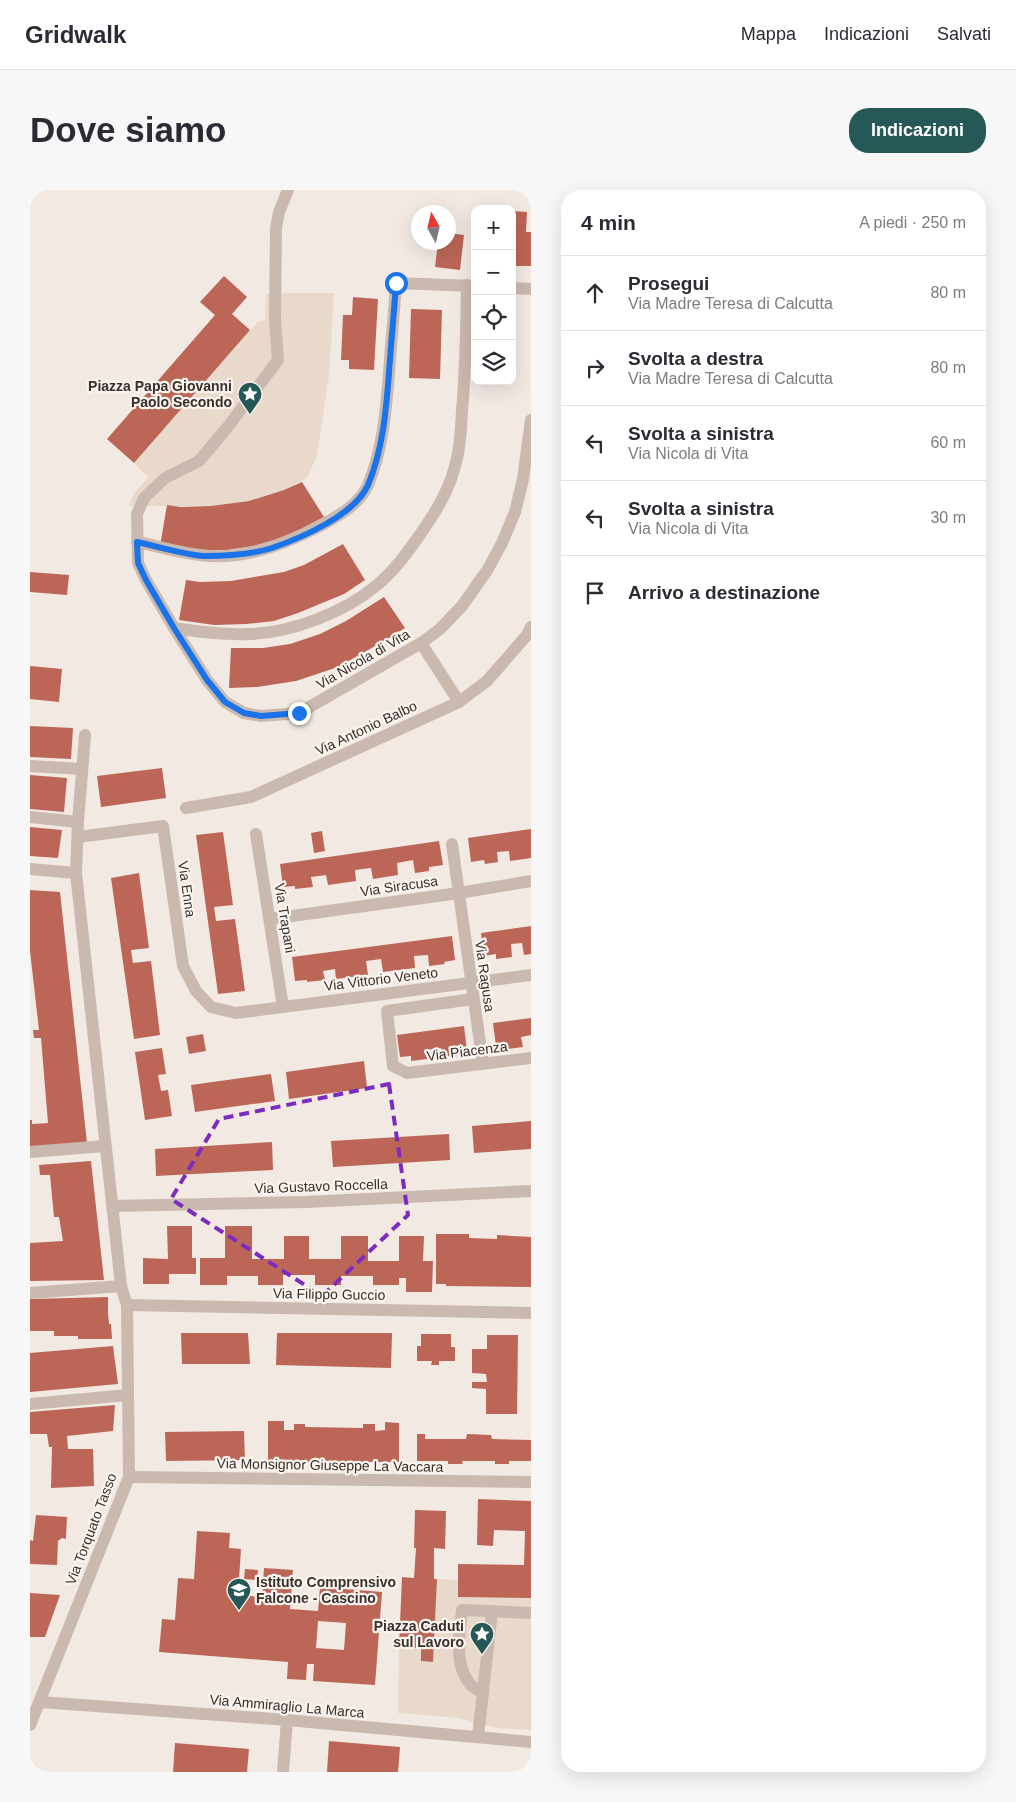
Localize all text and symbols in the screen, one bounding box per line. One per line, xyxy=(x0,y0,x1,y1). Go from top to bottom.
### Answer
text: Gridwalk xyxy=(25,21,126,48)
text: Mappa xyxy=(741,24,796,44)
text: Indicazioni xyxy=(824,24,909,44)
text: Salvati xyxy=(937,24,991,44)
button: Indicazioni xyxy=(849,108,986,153)
text: Dove siamo xyxy=(30,110,226,149)
north arrow xyxy=(411,205,456,250)
map controls xyxy=(471,205,516,385)
button: + xyxy=(471,205,516,250)
text: 4 min xyxy=(581,211,636,234)
text: A piedi · 250 m xyxy=(859,214,966,231)
button: − xyxy=(471,250,516,295)
route start xyxy=(385,272,408,295)
text: Prosegui xyxy=(628,273,709,294)
icon: ahead xyxy=(581,279,609,307)
text: 80 m xyxy=(930,284,966,301)
button: locate xyxy=(471,295,516,340)
text: Via Madre Teresa di Calcutta xyxy=(628,295,833,312)
button: layers xyxy=(471,340,516,385)
text: Svolta a destra xyxy=(628,348,763,369)
icon: right xyxy=(581,354,609,382)
text: 80 m xyxy=(930,359,966,376)
text: Via Madre Teresa di Calcutta xyxy=(628,370,833,387)
place label: Piazza Papa Giovanni Paolo Secondo xyxy=(88,378,232,410)
place icon: Piazza Papa Giovanni Paolo Secondo xyxy=(237,381,263,415)
text: Svolta a sinistra xyxy=(628,423,774,444)
icon: left xyxy=(581,429,609,457)
text: 60 m xyxy=(930,434,966,451)
text: Via Nicola di Vita xyxy=(628,445,748,462)
text: Svolta a sinistra xyxy=(628,498,774,519)
icon: left xyxy=(581,504,609,532)
text: 30 m xyxy=(930,509,966,526)
text: Via Nicola di Vita xyxy=(628,520,748,537)
icon: arrive xyxy=(581,579,609,607)
text: Arrivo a destinazione xyxy=(628,582,820,603)
street label: Via Nicola di Vita xyxy=(313,626,413,692)
street label: Via Antonio Balbo xyxy=(313,697,420,759)
route end xyxy=(288,702,311,725)
street label: Via Enna xyxy=(175,860,199,918)
street label: Via Siracusa xyxy=(359,873,439,899)
street label: Via Trapani xyxy=(272,882,298,954)
street label: Via Ragusa xyxy=(472,939,498,1013)
street label: Via Vittorio Veneto xyxy=(323,964,439,994)
street label: Via Piacenza xyxy=(426,1038,509,1064)
street label: Via Gustavo Roccella xyxy=(254,1176,388,1196)
street label: Via Filippo Guccio xyxy=(273,1285,386,1303)
street label: Via Monsignor Giuseppe La Vaccara xyxy=(217,1455,444,1475)
street label: Via Torquato Tasso xyxy=(62,1471,120,1587)
place label: Istituto Comprensivo Falcone - Cascino xyxy=(256,1574,396,1606)
school or university icon: Istituto Comprensivo Falcone - Cascino xyxy=(226,1577,252,1611)
place label: Piazza Caduti sul Lavoro xyxy=(374,1618,464,1650)
place icon: Piazza Caduti sul Lavoro xyxy=(469,1621,495,1655)
street label: Via Ammiraglio La Marca xyxy=(209,1691,365,1721)

